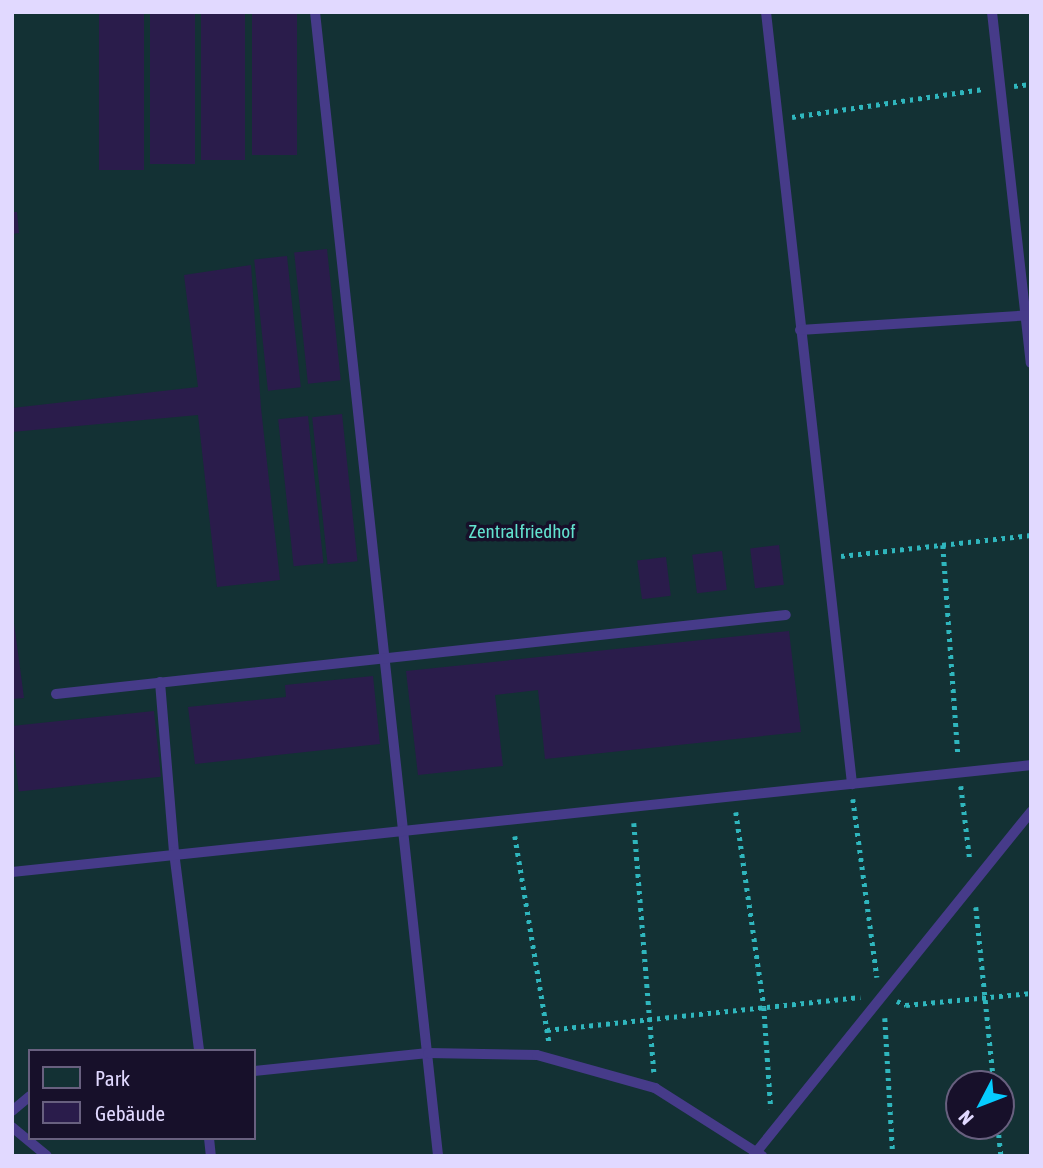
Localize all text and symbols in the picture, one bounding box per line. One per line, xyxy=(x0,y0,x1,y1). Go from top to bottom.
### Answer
park label: Zentralfriedhof xyxy=(468,521,576,543)
legend xyxy=(28,1049,256,1140)
text: Park xyxy=(95,1066,130,1090)
north arrow xyxy=(945,1070,1015,1140)
text: Gebäude xyxy=(95,1101,165,1125)
text: N xyxy=(954,1106,978,1129)

